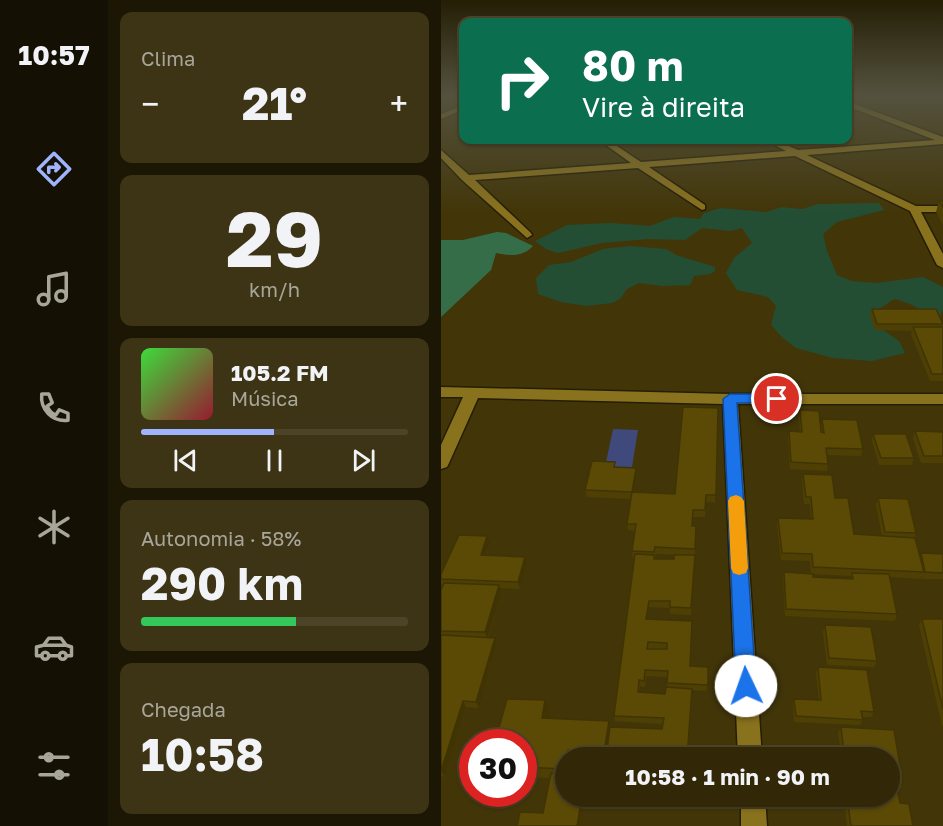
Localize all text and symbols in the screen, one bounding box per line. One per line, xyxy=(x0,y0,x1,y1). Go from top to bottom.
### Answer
text: 10:57 xyxy=(18,39,90,71)
text: 80 m xyxy=(582,40,683,90)
icon: right xyxy=(483,42,561,120)
text: Clima xyxy=(141,46,195,70)
text: 21° xyxy=(242,76,307,130)
text: − xyxy=(141,84,159,123)
text: + xyxy=(390,84,408,123)
text: Vire à direita xyxy=(582,91,745,123)
icon: directions xyxy=(33,148,75,190)
text: 29 xyxy=(226,191,323,284)
icon: music xyxy=(33,268,75,310)
text: km/h xyxy=(249,277,300,301)
text: 105.2 FM xyxy=(231,359,329,386)
pin xyxy=(751,373,802,424)
icon: arrive xyxy=(760,382,793,415)
text: Música xyxy=(231,386,298,410)
icon: phone xyxy=(33,387,75,429)
icon: previous xyxy=(169,444,202,477)
icon: pause xyxy=(258,444,291,477)
icon: next xyxy=(347,444,380,477)
icon: climate xyxy=(33,506,75,548)
text: Autonomia · 58% xyxy=(141,526,301,550)
text: 290 km xyxy=(141,556,303,610)
icon: car xyxy=(33,626,75,668)
position arrow xyxy=(714,654,778,718)
text: Chegada xyxy=(141,697,226,721)
text: 10:58 xyxy=(141,727,264,781)
speed limit sign: 30 xyxy=(459,729,537,807)
icon: filters xyxy=(33,745,75,787)
text: 10:58 · 1 min · 90 m xyxy=(625,763,830,790)

